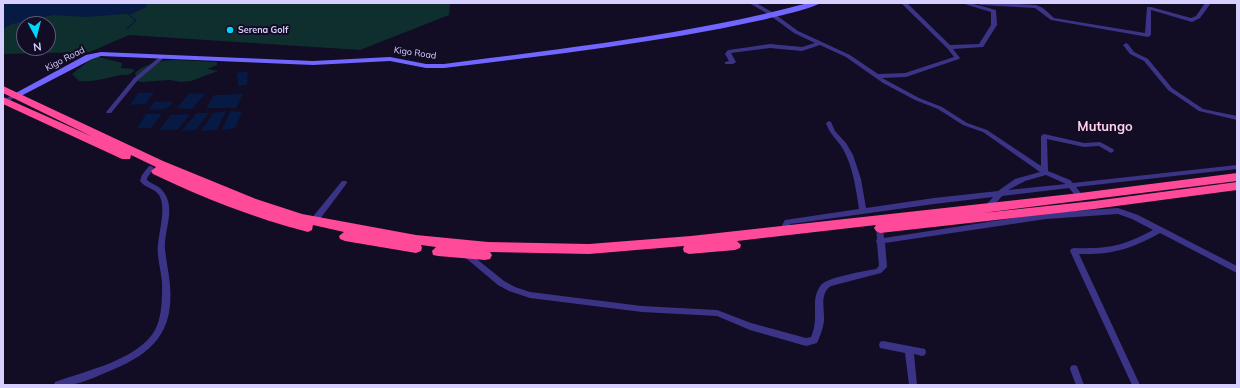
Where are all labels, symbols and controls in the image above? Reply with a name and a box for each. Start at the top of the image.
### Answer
north arrow [16,16,56,56]
marker: Serena Golf [225,25,235,35]
place label: Serena Golf [238,25,288,35]
text: N [32,39,42,54]
street label: Kigo Road [43,44,87,74]
street label: Kigo Road [393,45,437,61]
district label: Mutungo [1077,119,1133,135]

